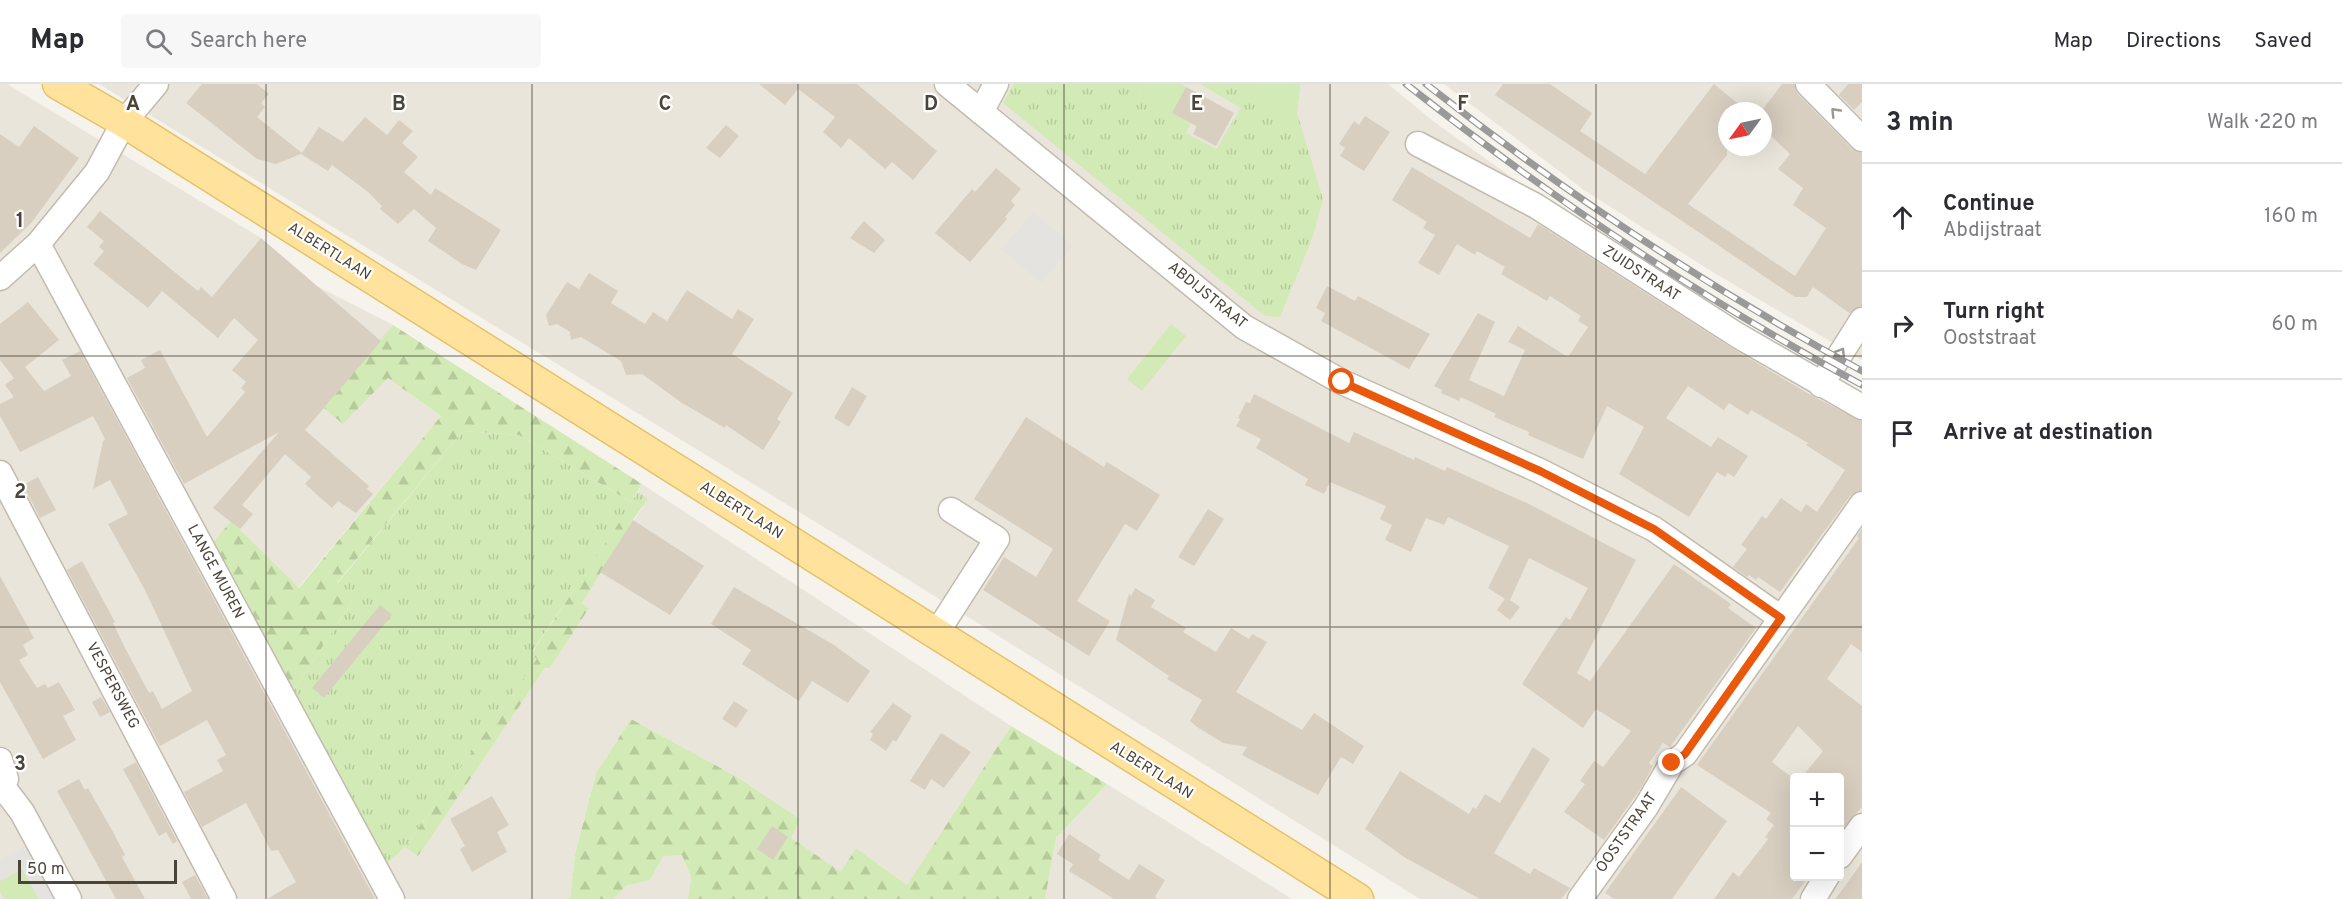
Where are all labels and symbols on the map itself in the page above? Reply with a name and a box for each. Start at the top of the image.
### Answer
text: A [126,92,140,118]
text: B [392,92,406,118]
text: C [659,92,671,118]
text: D [924,92,938,118]
text: E [1191,92,1203,118]
text: F [1457,92,1469,118]
north arrow [1718,102,1772,156]
one-way arrow [1831,108,1842,118]
text: 1 [16,209,24,235]
street label: ALBERTLAAN [284,219,374,285]
street label: ZUIDSTRAAT [1599,242,1683,306]
street label: ABDIJSTRAAT [1163,258,1251,334]
one-way arrow [1834,348,1846,358]
route start [1328,368,1354,394]
street label: ALBERTLAAN [696,478,786,544]
text: 2 [14,480,26,506]
street label: LANGE MUREN [182,522,248,622]
street label: VESPERSWEG [81,639,143,733]
street label: ALBERTLAAN [1106,738,1196,804]
route end [1658,749,1684,775]
text: 3 [14,752,26,778]
street label: OOSTSTRAAT [1592,789,1662,877]
scale bar [18,857,177,884]

